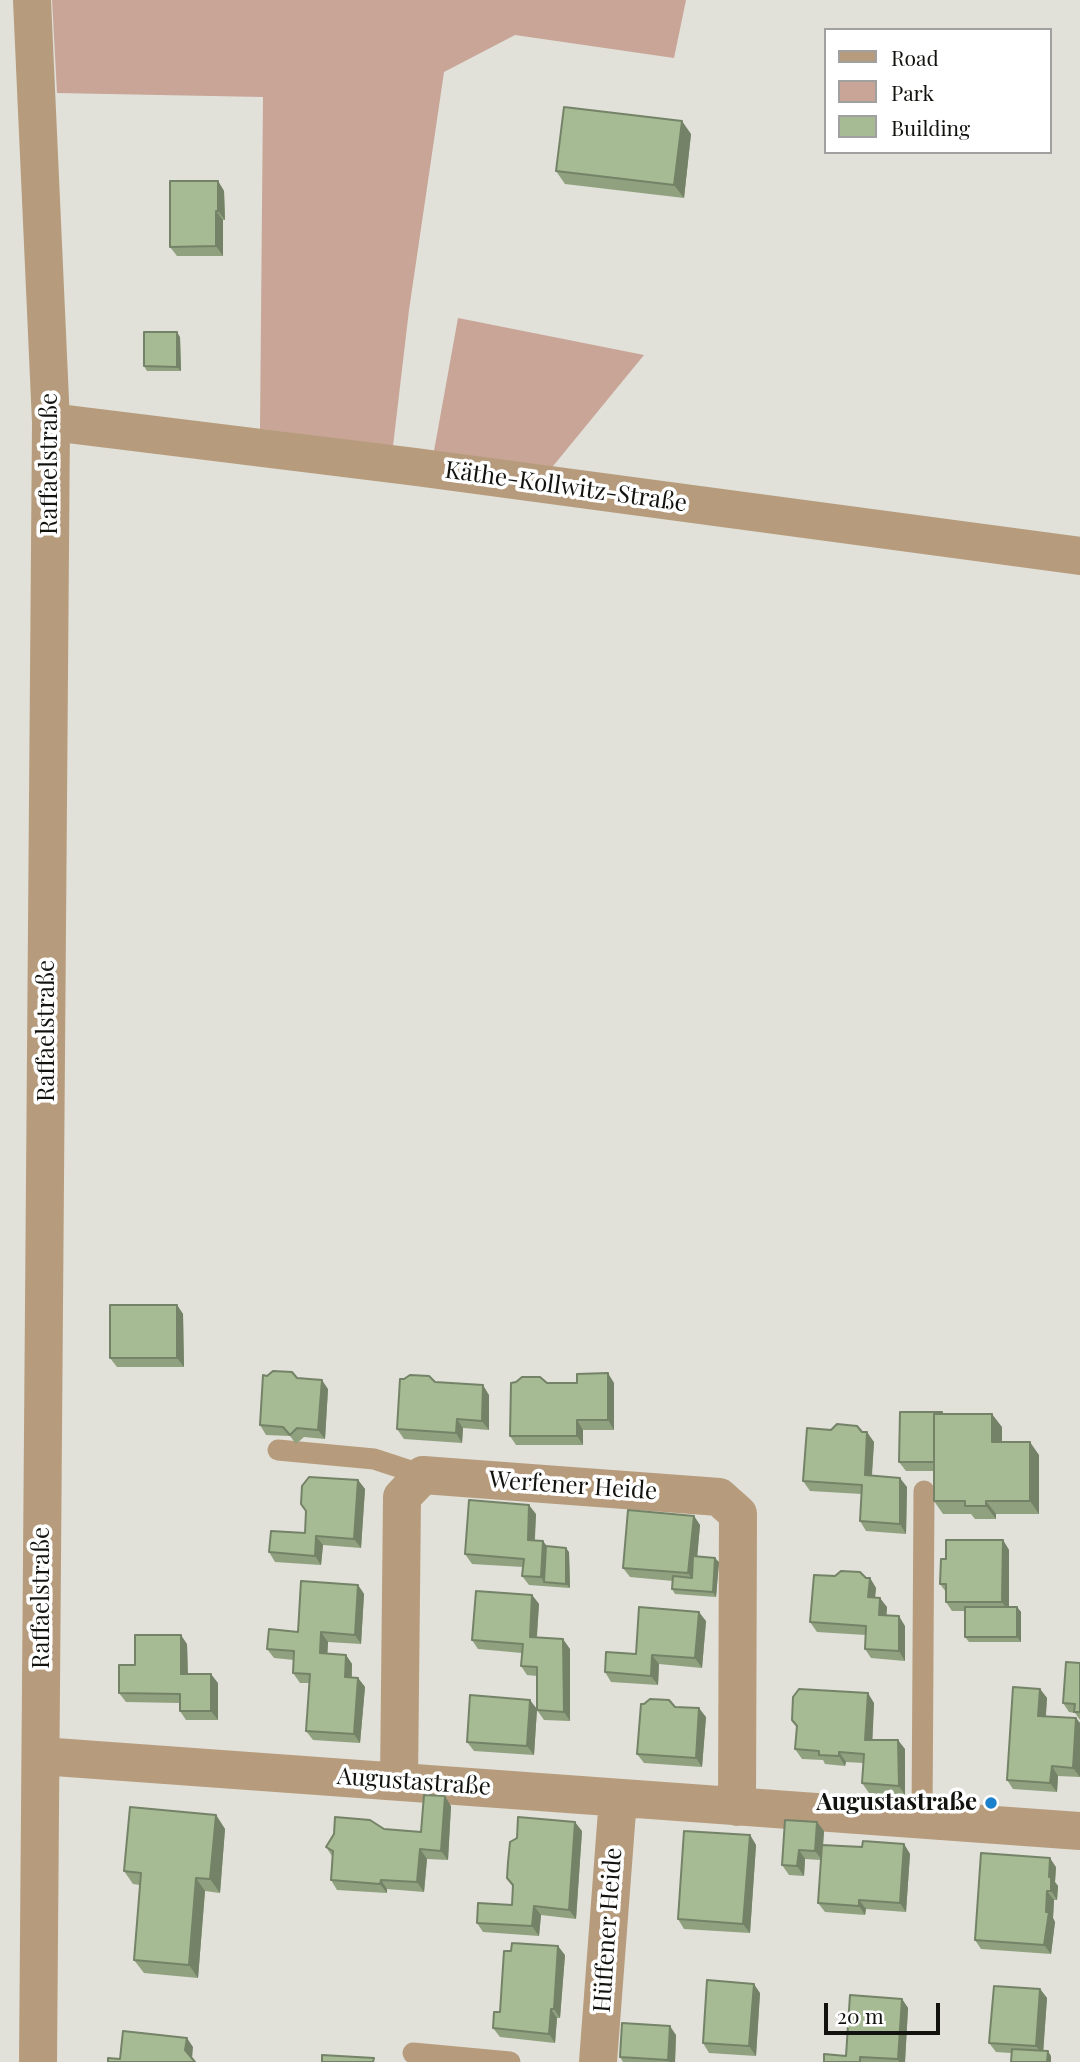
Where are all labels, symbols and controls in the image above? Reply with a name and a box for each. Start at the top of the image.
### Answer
legend [824,28,1052,154]
text: Road [891,43,939,71]
text: Park [891,78,934,106]
text: Building [891,113,970,141]
street label: Raffaelstraße [36,393,64,535]
street label: Käthe-Kollwitz-Straße [443,456,689,518]
street label: Raffaelstraße [33,960,61,1102]
street label: Werfener Heide [488,1466,658,1506]
street label: Raffaelstraße [28,1527,56,1669]
street label: Augustastraße [336,1762,492,1802]
place label: Augustastraße [816,1789,977,1817]
marker: Augustastraße [983,1795,999,1811]
street label: Hüffener Heide [588,1847,628,2013]
scale bar [828,1988,944,2032]
text: 20 m [837,2001,884,2029]

